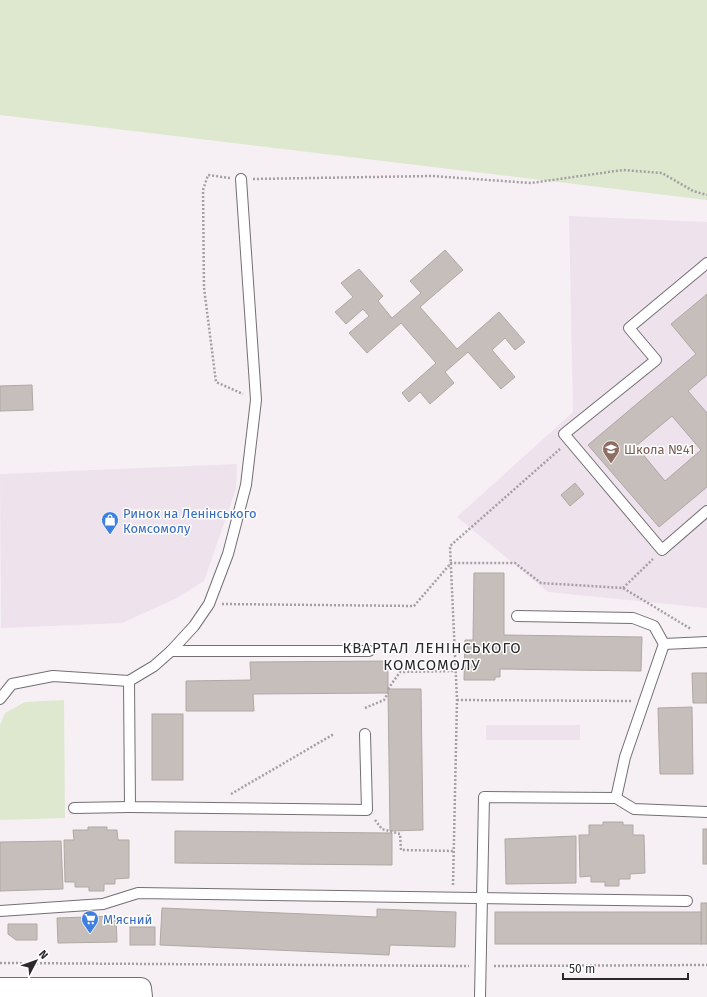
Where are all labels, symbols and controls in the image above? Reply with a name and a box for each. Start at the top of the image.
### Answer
school or university icon: Школа №41 [601,439,621,464]
place label: Школа №41 [624,442,695,457]
place label: Ринок на Ленінського Комсомолу [123,506,257,536]
shop icon: Ринок на Ленінського Комсомолу [100,510,120,535]
district label: КВАРТАЛ ЛЕНІНСЬКОГО КОМСОМОЛУ [342,639,522,674]
supermarket icon: М'ясний [80,909,100,934]
place label: М'ясний [103,912,152,927]
north arrow [16,941,56,981]
text: N [36,948,50,962]
scale bar [563,955,688,981]
text: 50 m [569,962,595,976]

